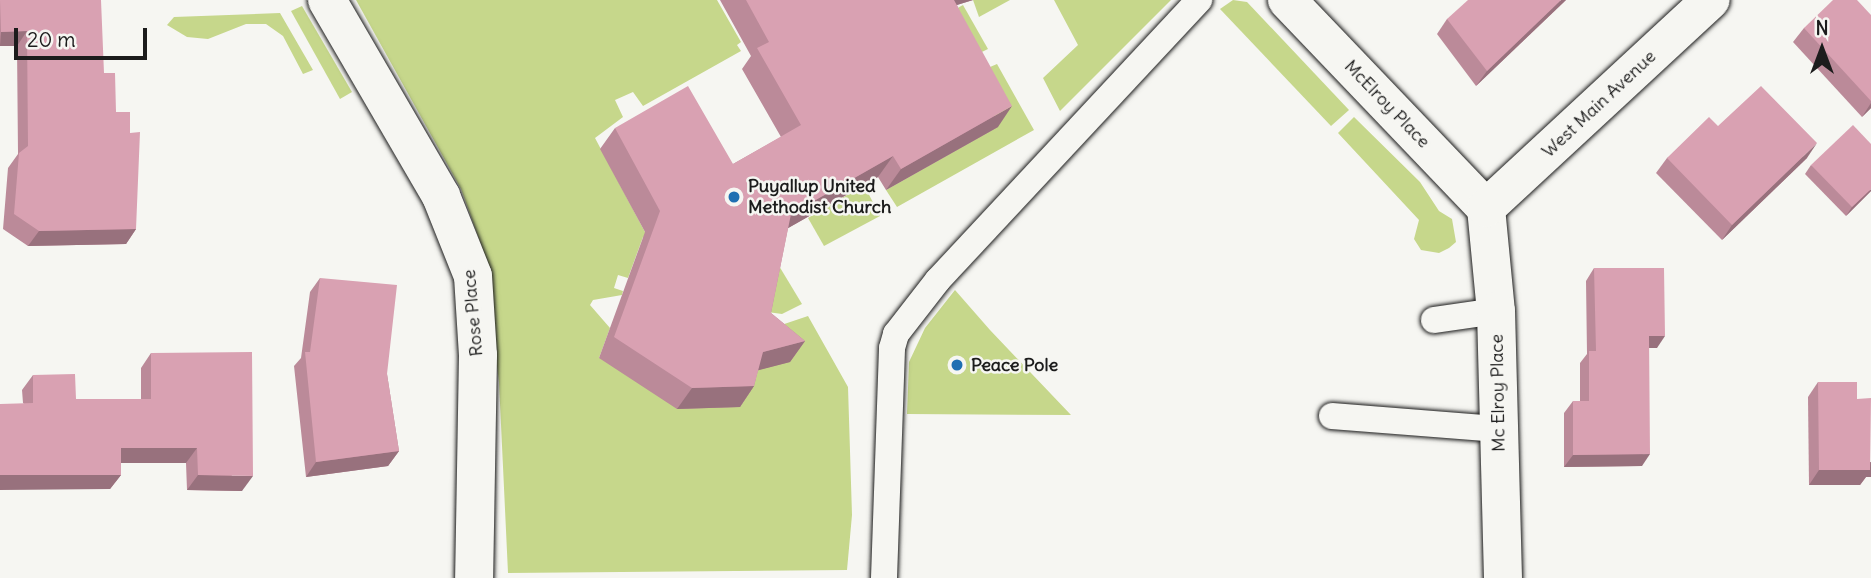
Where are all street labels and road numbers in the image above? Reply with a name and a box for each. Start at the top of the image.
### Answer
street label: West Main Avenue [1538,46,1660,162]
street label: McElroy Place [1340,56,1434,152]
street label: Rose Place [458,269,488,357]
street label: Mc Elroy Place [1486,334,1510,452]

